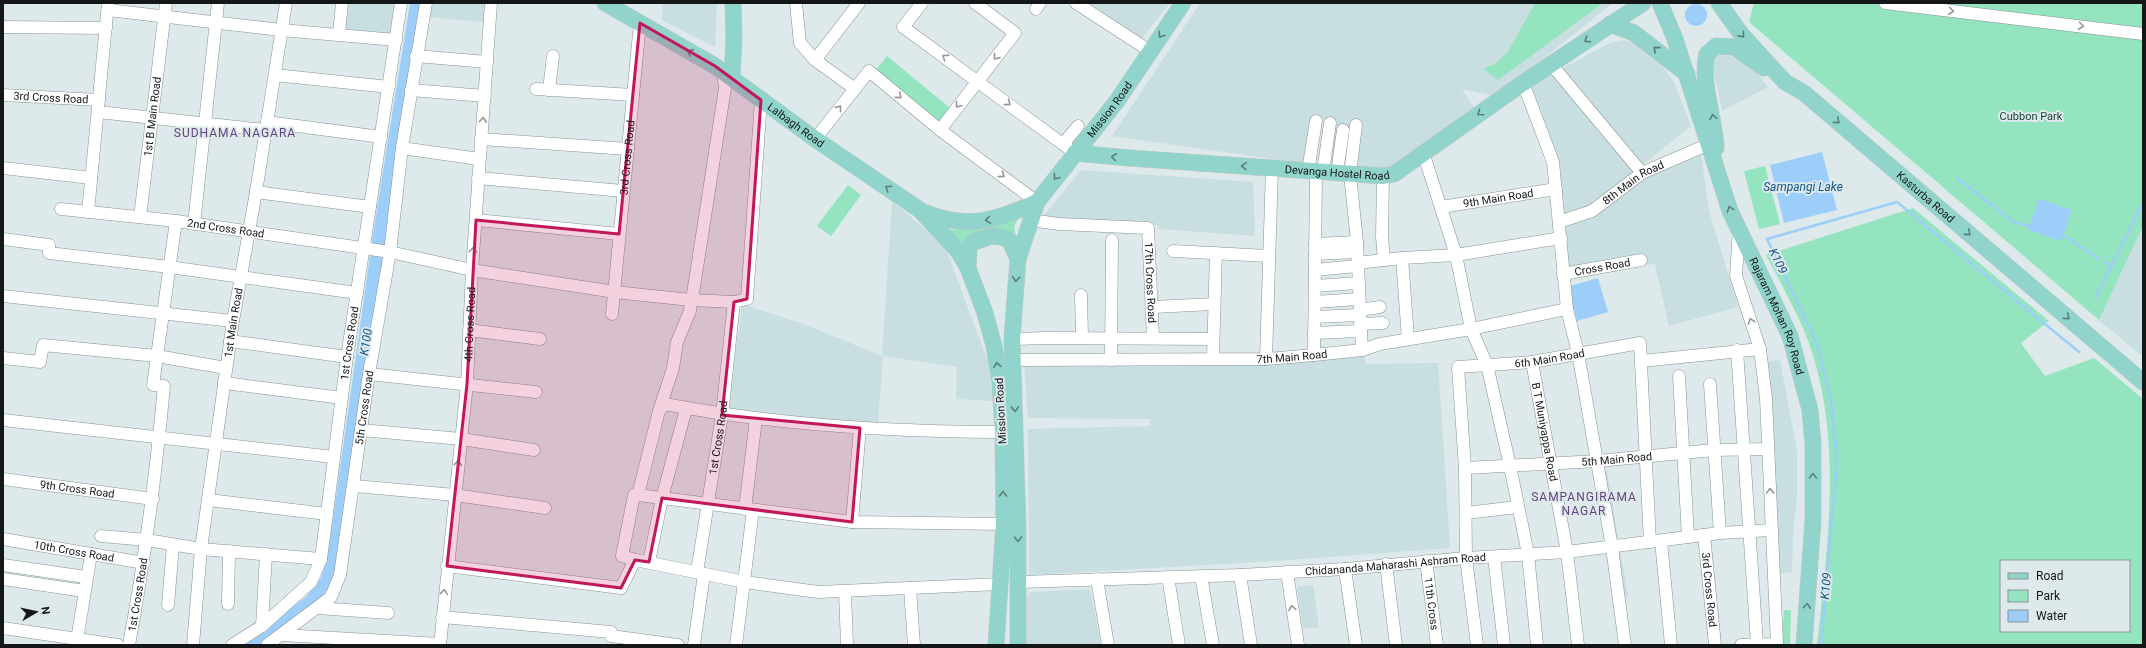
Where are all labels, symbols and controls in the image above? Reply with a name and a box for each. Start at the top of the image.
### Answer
one-way arrow [1948,6,1955,15]
one-way arrow [2078,21,2084,30]
one-way arrow [1737,30,1744,37]
one-way arrow [1158,31,1166,38]
one-way arrow [1585,35,1592,42]
one-way arrow [1654,46,1661,53]
one-way arrow [687,49,695,56]
one-way arrow [994,52,1001,59]
one-way arrow [943,55,950,62]
street label: 1st B Main Road [141,76,163,157]
street label: Mission Road [1084,79,1135,140]
street label: 3rd Cross Road [13,89,89,106]
one-way arrow [894,91,901,98]
one-way arrow [1004,98,1011,105]
street label: Lalbagh Road [765,100,827,150]
one-way arrow [956,101,963,108]
one-way arrow [835,106,842,113]
one-way arrow [1477,108,1484,116]
park label: Cubbon Park [2000,110,2063,123]
one-way arrow [1709,114,1718,120]
one-way arrow [478,117,487,123]
one-way arrow [1833,117,1840,124]
street label: 3rd Cross Road [617,120,637,196]
district label: SUDHAMA NAGARA [174,126,296,140]
one-way arrow [1111,153,1117,162]
street label: 8th Main Road [1600,158,1666,207]
one-way arrow [1241,162,1247,170]
street label: Devanga Hostel Road [1284,163,1391,183]
street label: Kasturba Road [1894,168,1957,225]
one-way arrow [997,171,1004,178]
one-way arrow [1054,173,1061,180]
water label: Sampangi Lake [1763,180,1843,194]
one-way arrow [885,185,892,193]
street label: 9th Main Road [1462,186,1534,210]
one-way arrow [1726,205,1734,212]
one-way arrow [985,215,991,224]
street label: 2nd Cross Road [186,216,265,240]
one-way arrow [1964,228,1971,235]
street label: 17th Cross Road [1142,242,1159,323]
water label: K109 [1766,246,1790,277]
one-way arrow [469,247,478,253]
street label: Rajaram Mohan Roy Road [1747,255,1807,376]
street label: Cross Road [1573,256,1631,278]
one-way arrow [1011,276,1020,282]
street label: 1st Main Road [221,287,245,358]
street label: 4th Cross Road [461,287,478,362]
street label: 1st Cross Road [338,305,361,381]
one-way arrow [2063,312,2070,319]
one-way arrow [1747,318,1756,325]
water label: K100 [357,327,375,356]
street label: 6th Main Road [1514,346,1586,370]
street label: 7th Main Road [1256,347,1328,366]
one-way arrow [993,362,1002,368]
street label: 5th Cross Road [352,369,376,446]
street label: Mission Road [993,377,1009,445]
street label: B T Muniyappa Road [1529,381,1560,482]
street label: 1st Cross Road [706,400,730,476]
one-way arrow [1011,406,1019,412]
street label: 5th Main Road [1581,449,1653,468]
one-way arrow [454,460,463,466]
one-way arrow [1809,473,1817,479]
street label: 9th Cross Road [39,478,115,500]
one-way arrow [1765,488,1774,494]
district label: SAMPANGIRAMA NAGAR [1531,490,1637,518]
one-way arrow [999,491,1007,497]
one-way arrow [1014,536,1022,542]
street label: 10th Cross Road [33,538,115,564]
street label: Chidananda Maharashi Ashram Road [1305,550,1486,578]
street label: 3rd Cross Road [1699,552,1720,628]
street label: 1st Cross Road [125,557,150,633]
legend [2000,560,2130,632]
text: Road [2036,569,2064,583]
water label: K109 [1818,572,1834,600]
street label: 11th Cross [1422,576,1442,631]
one-way arrow [440,589,449,595]
text: Park [2036,589,2061,603]
north arrow [16,592,56,632]
one-way arrow [1802,603,1811,609]
one-way arrow [1288,605,1297,611]
text: N [38,606,52,616]
text: Water [2036,609,2067,623]

